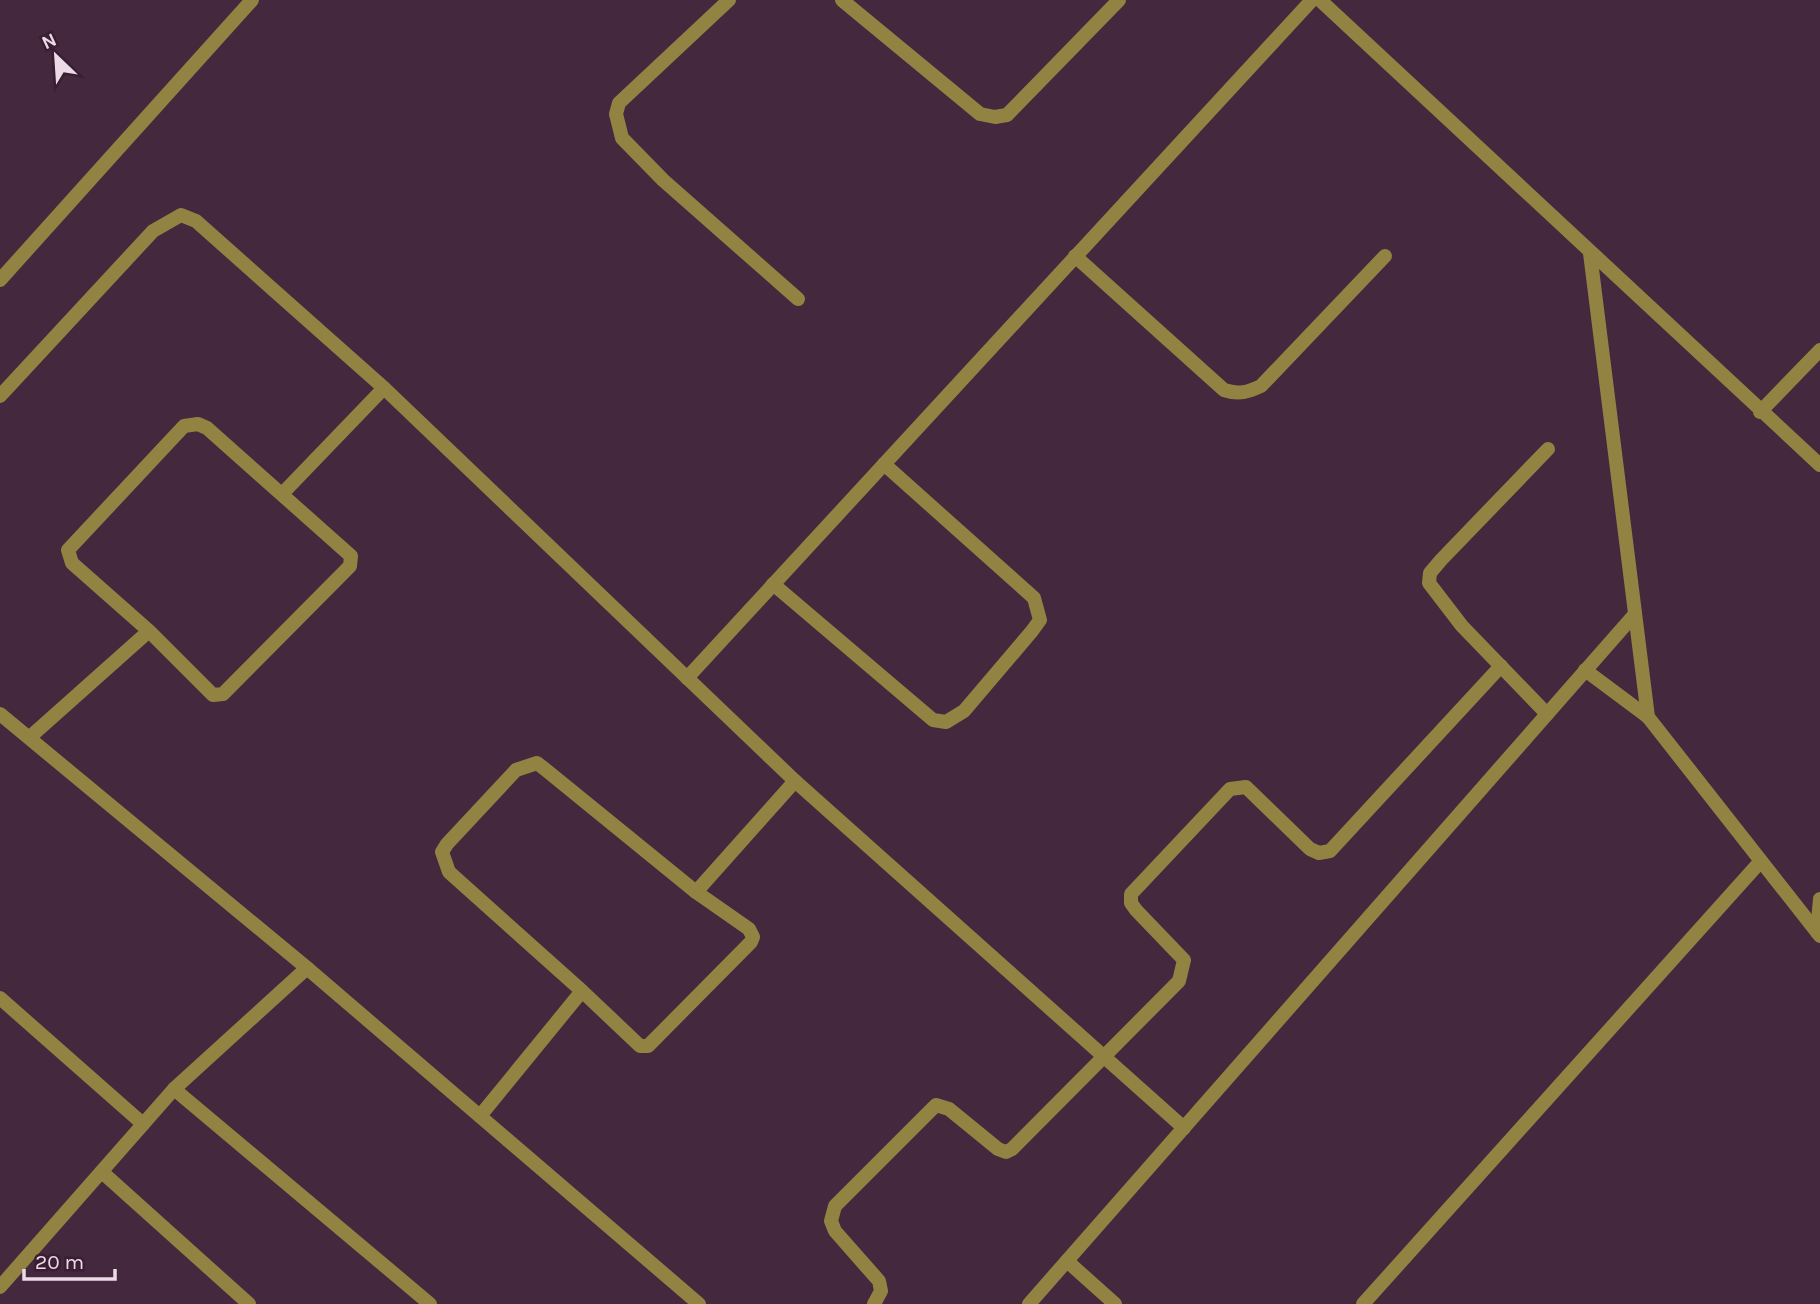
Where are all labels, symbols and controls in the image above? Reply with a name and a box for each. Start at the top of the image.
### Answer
north arrow [21,21,91,91]
text: N [38,29,60,54]
scale bar [24,1238,116,1282]
text: 20 m [35,1250,84,1274]

